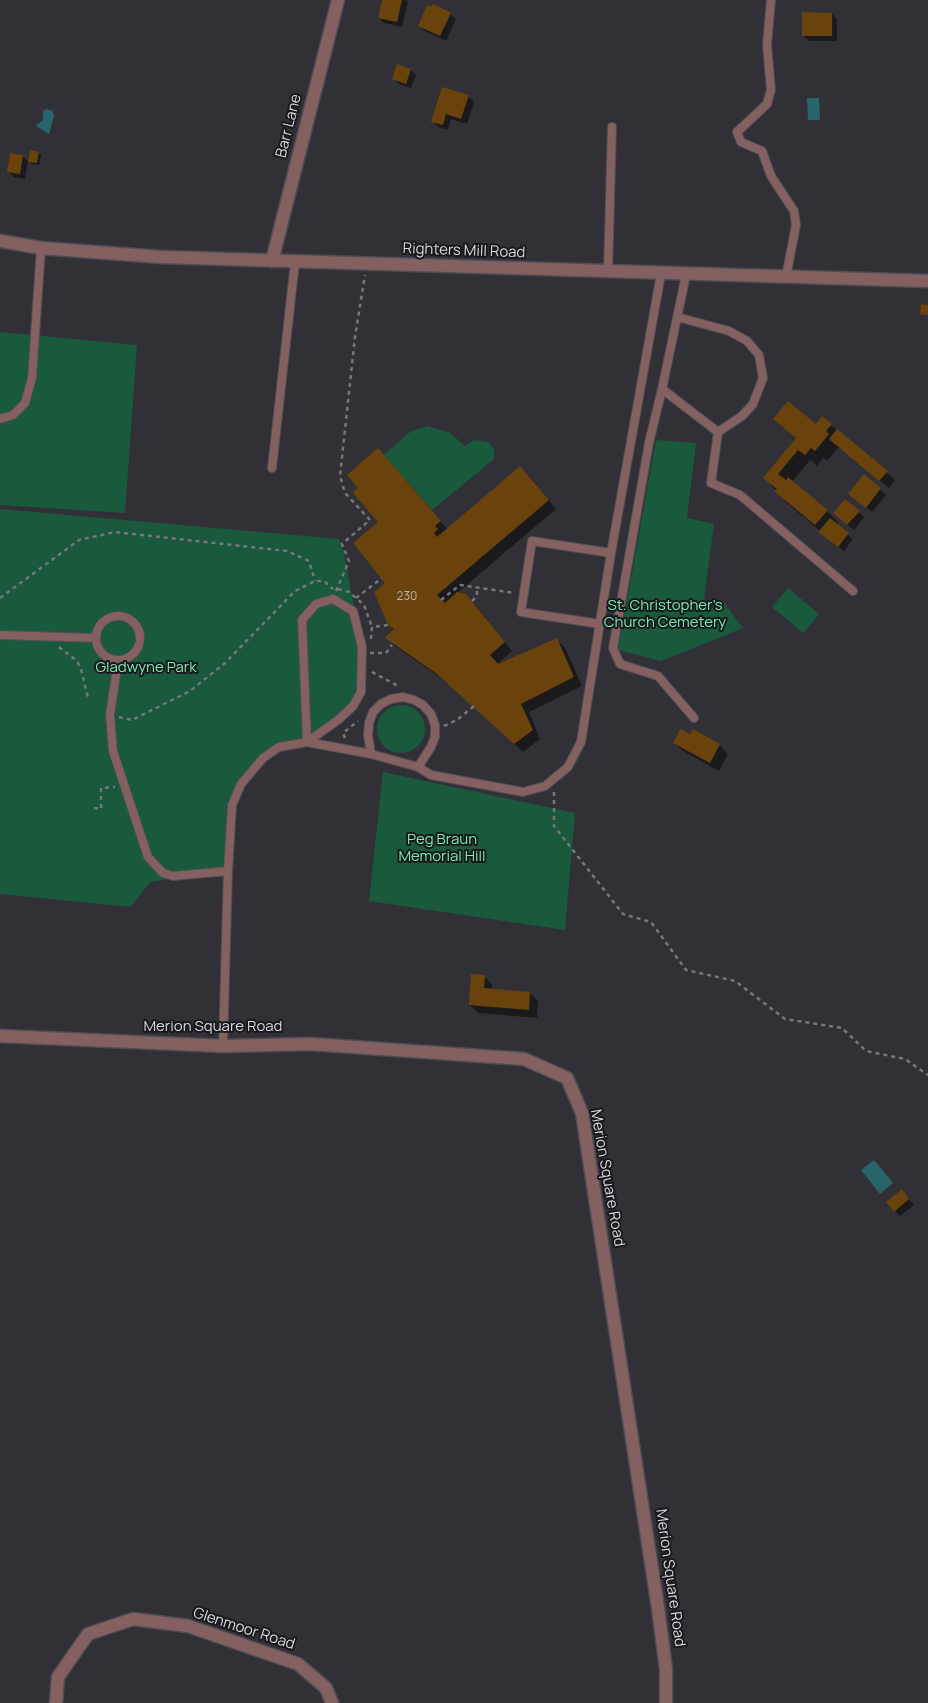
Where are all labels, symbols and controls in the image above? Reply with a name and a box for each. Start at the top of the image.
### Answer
street label: Barr Lane [272,92,306,160]
street label: Righters Mill Road [402,240,526,262]
house number: 230 [397,590,417,604]
park label: St. Christopher’s Church Cemetery [604,597,726,632]
park label: Gladwyne Park [95,659,197,677]
park label: Peg Braun Memorial Hill [398,831,486,866]
street label: Merion Square Road [143,1018,283,1036]
street label: Merion Square Road [586,1108,628,1248]
street label: Merion Square Road [651,1508,689,1648]
street label: Glenmoor Road [191,1604,297,1654]

